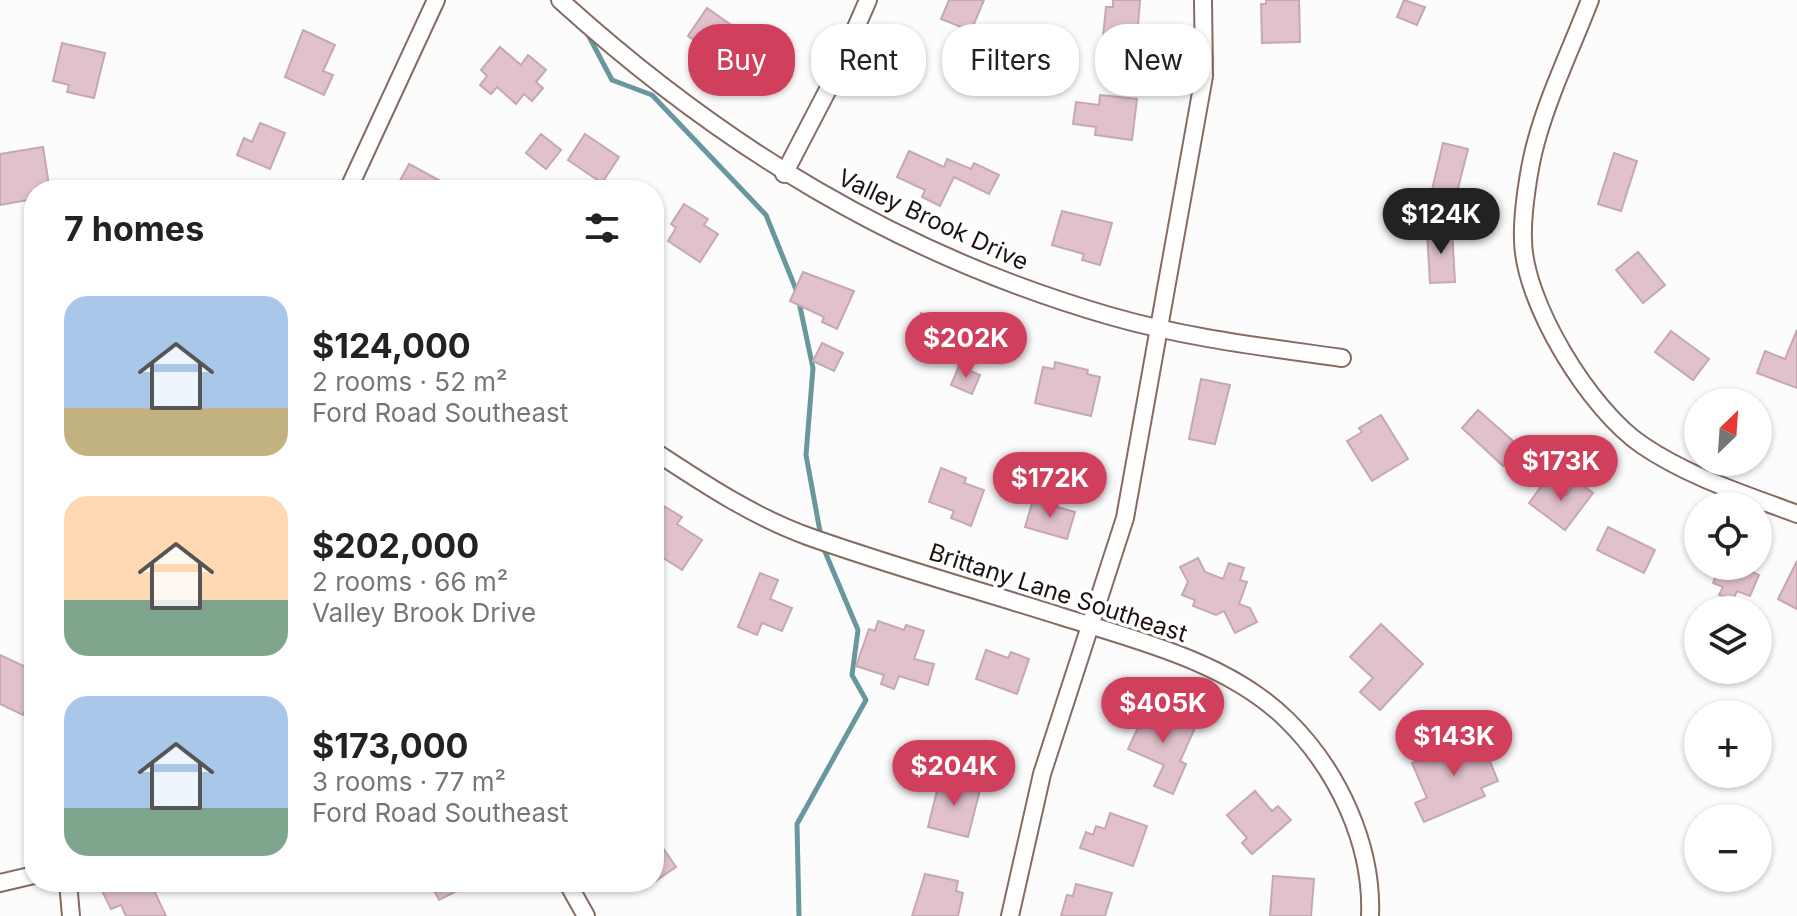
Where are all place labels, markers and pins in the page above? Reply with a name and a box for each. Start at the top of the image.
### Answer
pin: $124K [1385,188,1497,256]
pin: $202K [910,312,1022,380]
pin: $173K [1505,435,1617,503]
pin: $172K [994,452,1106,520]
pin: $405K [1107,677,1219,745]
pin: $143K [1398,710,1510,778]
pin: $204K [898,740,1010,808]

